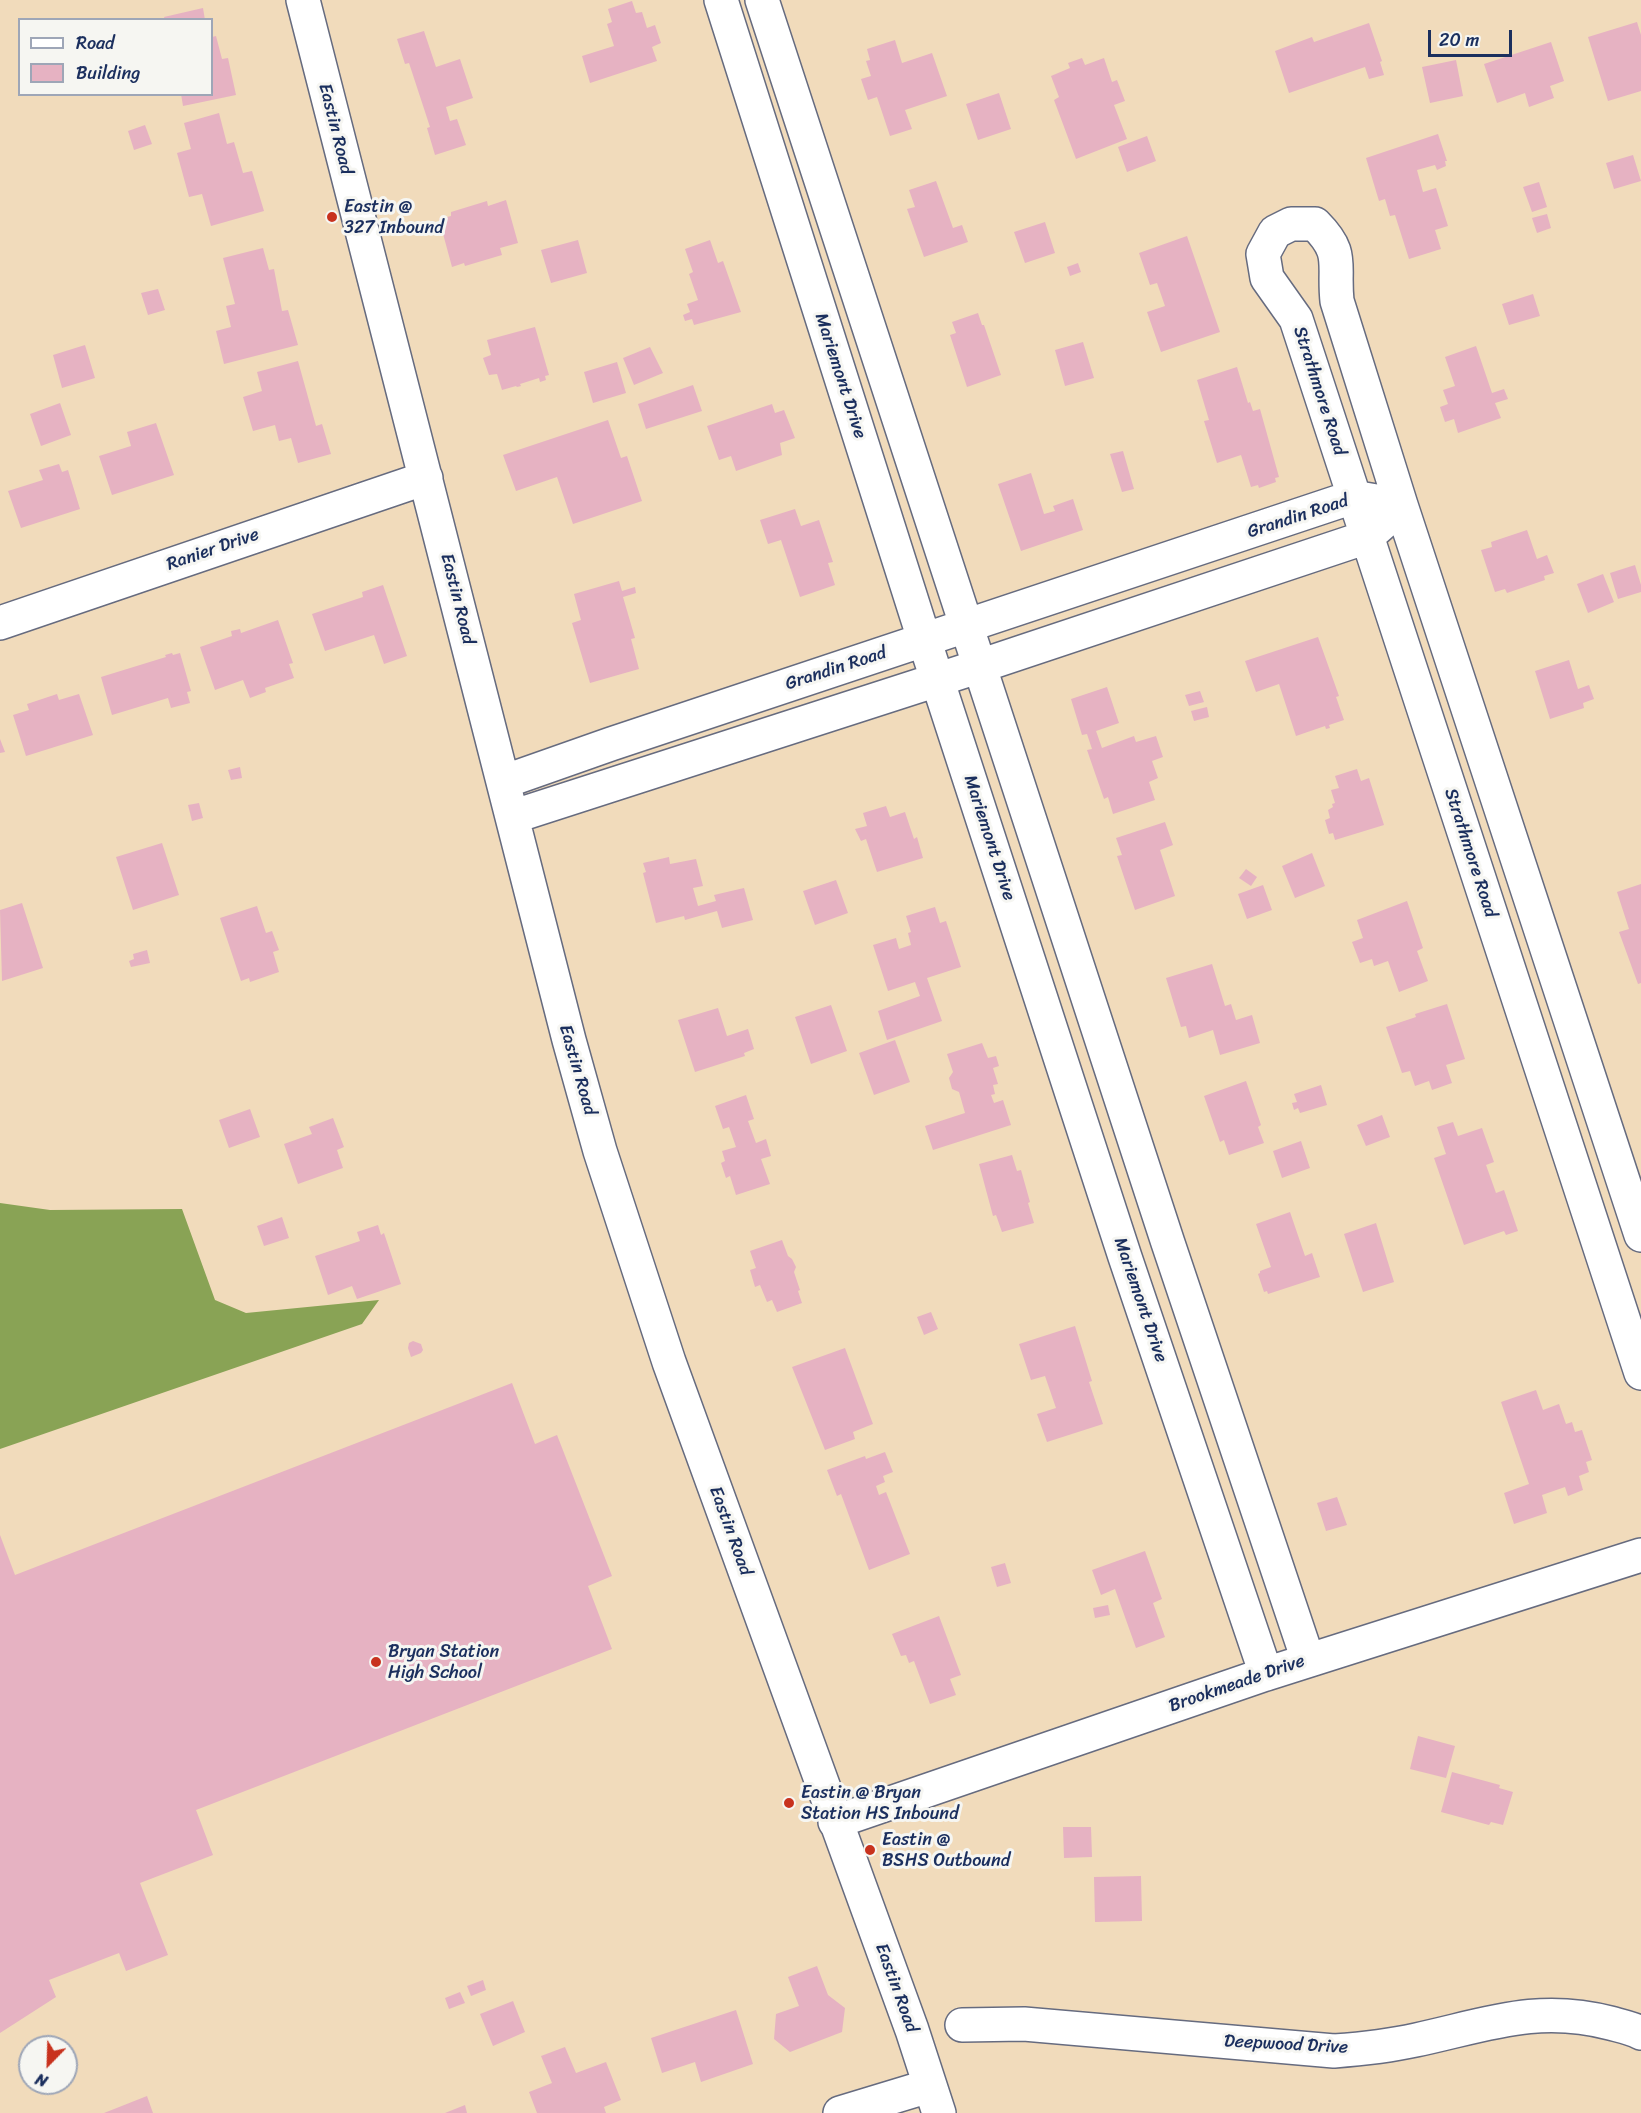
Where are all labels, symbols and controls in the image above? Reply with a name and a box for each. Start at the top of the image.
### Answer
legend [18,18,213,96]
scale bar [1431,18,1515,56]
text: 20 m [1439,24,1479,56]
text: Road [76,27,115,59]
text: Building [76,57,140,89]
street label: Eastin Road [313,81,357,177]
place label: Eastin @ 327 Inbound [344,196,444,238]
marker: Eastin @ 327 Inbound [325,210,339,224]
street label: Mariemont Drive [810,310,870,442]
street label: Strathmore Road [1288,324,1350,458]
street label: Grandin Road [1245,491,1351,543]
street label: Ranier Drive [164,524,262,576]
street label: Eastin Road [435,551,479,647]
street label: Grandin Road [783,643,889,695]
street label: Mariemont Drive [959,772,1019,904]
street label: Strathmore Road [1439,786,1501,920]
street label: Eastin Road [554,1022,600,1118]
street label: Mariemont Drive [1109,1235,1171,1365]
street label: Eastin Road [704,1484,756,1578]
place label: Bryan Station High School [388,1641,499,1684]
street label: Brookmeade Drive [1166,1651,1308,1717]
marker: Bryan Station High School [369,1655,383,1669]
place label: Eastin @ Bryan Station HS Inbound [801,1782,959,1824]
marker: Eastin @ Bryan Station HS Inbound [782,1796,796,1810]
place label: Eastin @ BSHS Outbound [882,1829,1010,1872]
marker: Eastin @ BSHS Outbound [863,1843,877,1857]
street label: Eastin Road [870,1941,922,2035]
street label: Deepwood Drive [1223,2031,1349,2059]
north arrow [18,2035,78,2095]
text: N [31,2065,52,2096]

